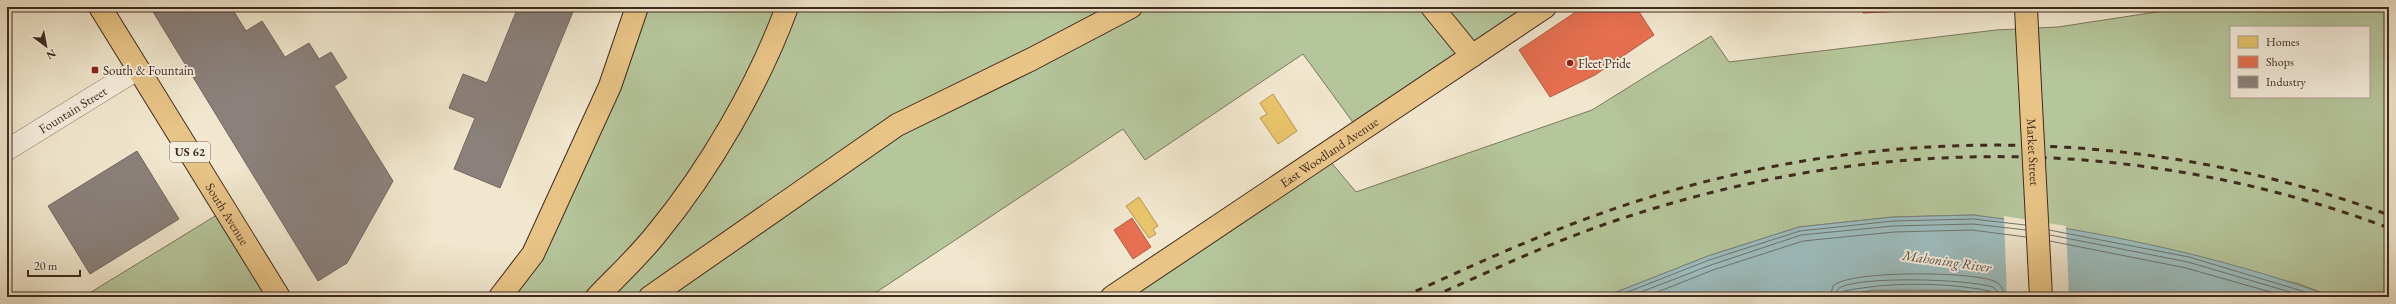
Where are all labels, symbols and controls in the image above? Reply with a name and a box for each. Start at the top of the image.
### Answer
north arrow [26,26,66,66]
legend [2230,26,2370,98]
text: Homes [2266,34,2300,50]
text: N [44,46,59,63]
text: Shops [2266,54,2294,70]
place label: Fleet Pride [1578,55,1631,72]
marker: Fleet Pride [1565,58,1575,68]
place label: South & Fountain [103,62,194,79]
marker: South & Fountain [90,65,100,75]
text: Industry [2266,74,2306,90]
street label: Fountain Street [35,82,110,137]
street label: East Woodland Avenue [1276,113,1381,191]
street label: Market Street [2023,118,2044,186]
road number: US 62 [170,142,210,162]
street label: South Avenue [202,179,253,248]
water label: Mahoning River [1900,246,1993,276]
scale bar [28,252,80,278]
text: 20 m [34,258,58,274]

